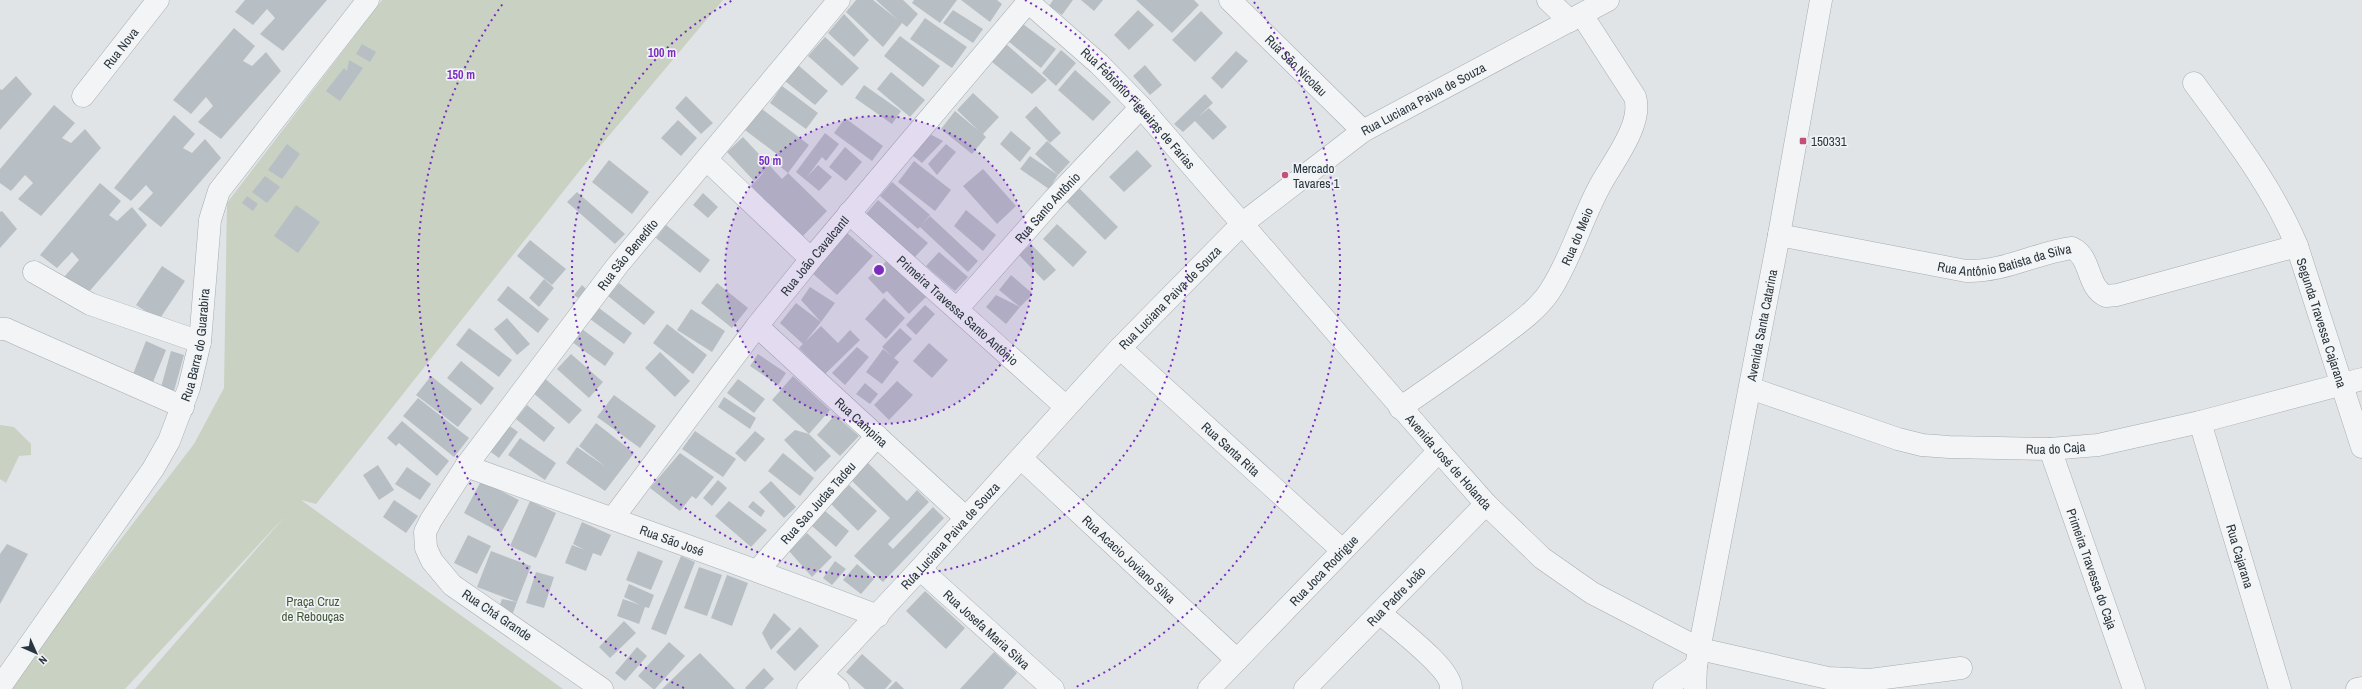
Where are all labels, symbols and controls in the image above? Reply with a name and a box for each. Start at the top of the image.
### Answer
street label: Rua Nova [99,24,142,72]
street label: Rua São Nicolau [1262,31,1331,100]
street label: Rua Febronio Figueiras de Farias [1077,44,1199,172]
text: 100 m [648,45,676,61]
street label: Rua Luciana Paiva de Souza [1358,59,1488,139]
text: 150 m [447,67,475,83]
place label: 150331 [1811,133,1847,150]
marker: 150331 [1798,136,1808,146]
text: 50 m [759,153,781,169]
place label: Mercado Tavares 1 [1293,160,1339,192]
street label: Rua Santo Antônio [1011,168,1084,246]
marker: Mercado Tavares 1 [1280,170,1290,180]
street label: Rua do Meio [1557,205,1597,268]
street label: Rua João CavalcantI [776,212,853,299]
street label: Rua São Benedito [593,215,661,294]
street label: Rua Antônio Batista da Silva [1936,240,2072,280]
street label: Rua Luciana Paiva de Souza [1115,242,1224,353]
street label: Primeira Travessa Santo Antônio [894,252,1022,369]
street label: Segunda Travessa Cajarana [2293,256,2351,390]
centre of rings [872,263,886,277]
street label: Avenida Santa Catarina [1742,268,1781,384]
street label: Rua Barra do Guarabira [176,288,213,404]
street label: Rua Campina [832,394,892,451]
street label: Avenida José de Holanda [1402,410,1495,514]
street label: Rua Santa Rita [1198,418,1264,480]
street label: Rua do Caja [2026,438,2086,458]
street label: Rua Sao Judas Tadeu [777,458,859,548]
street label: Rua Luciana Paiva de Souza [897,478,1003,593]
street label: Primeira Travessa do Caja [2063,506,2121,632]
street label: Rua Acacio Joviano Silva [1079,511,1179,607]
street label: Rua São José [638,521,707,560]
street label: Rua Cajarana [2223,522,2258,590]
street label: Rua Joca Rodrigue [1286,531,1362,609]
street label: Rua Padre João [1363,563,1429,630]
street label: Rua Chá Grande [459,585,535,645]
street label: Rua Josefa Maria Silva [940,586,1034,673]
park label: Praça Cruz de Rebouças [282,593,344,625]
north arrow [16,633,56,673]
text: N [36,653,50,667]

